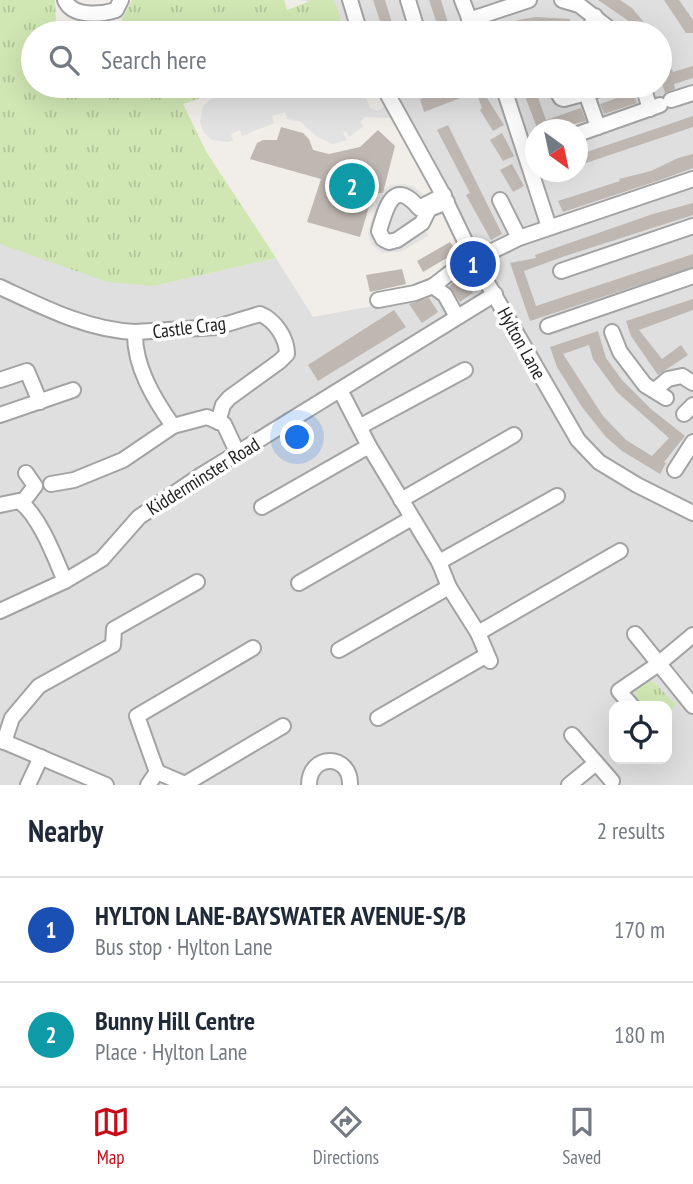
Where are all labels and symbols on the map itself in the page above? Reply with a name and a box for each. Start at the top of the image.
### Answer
north arrow [525,119,588,182]
pin: 2 [329,160,375,212]
pin: 1 [450,238,496,290]
street label: Hylton Lane [492,303,552,383]
street label: Castle Crag [151,311,227,343]
your location [280,420,314,454]
street label: Kidderminster Road [142,432,264,520]

